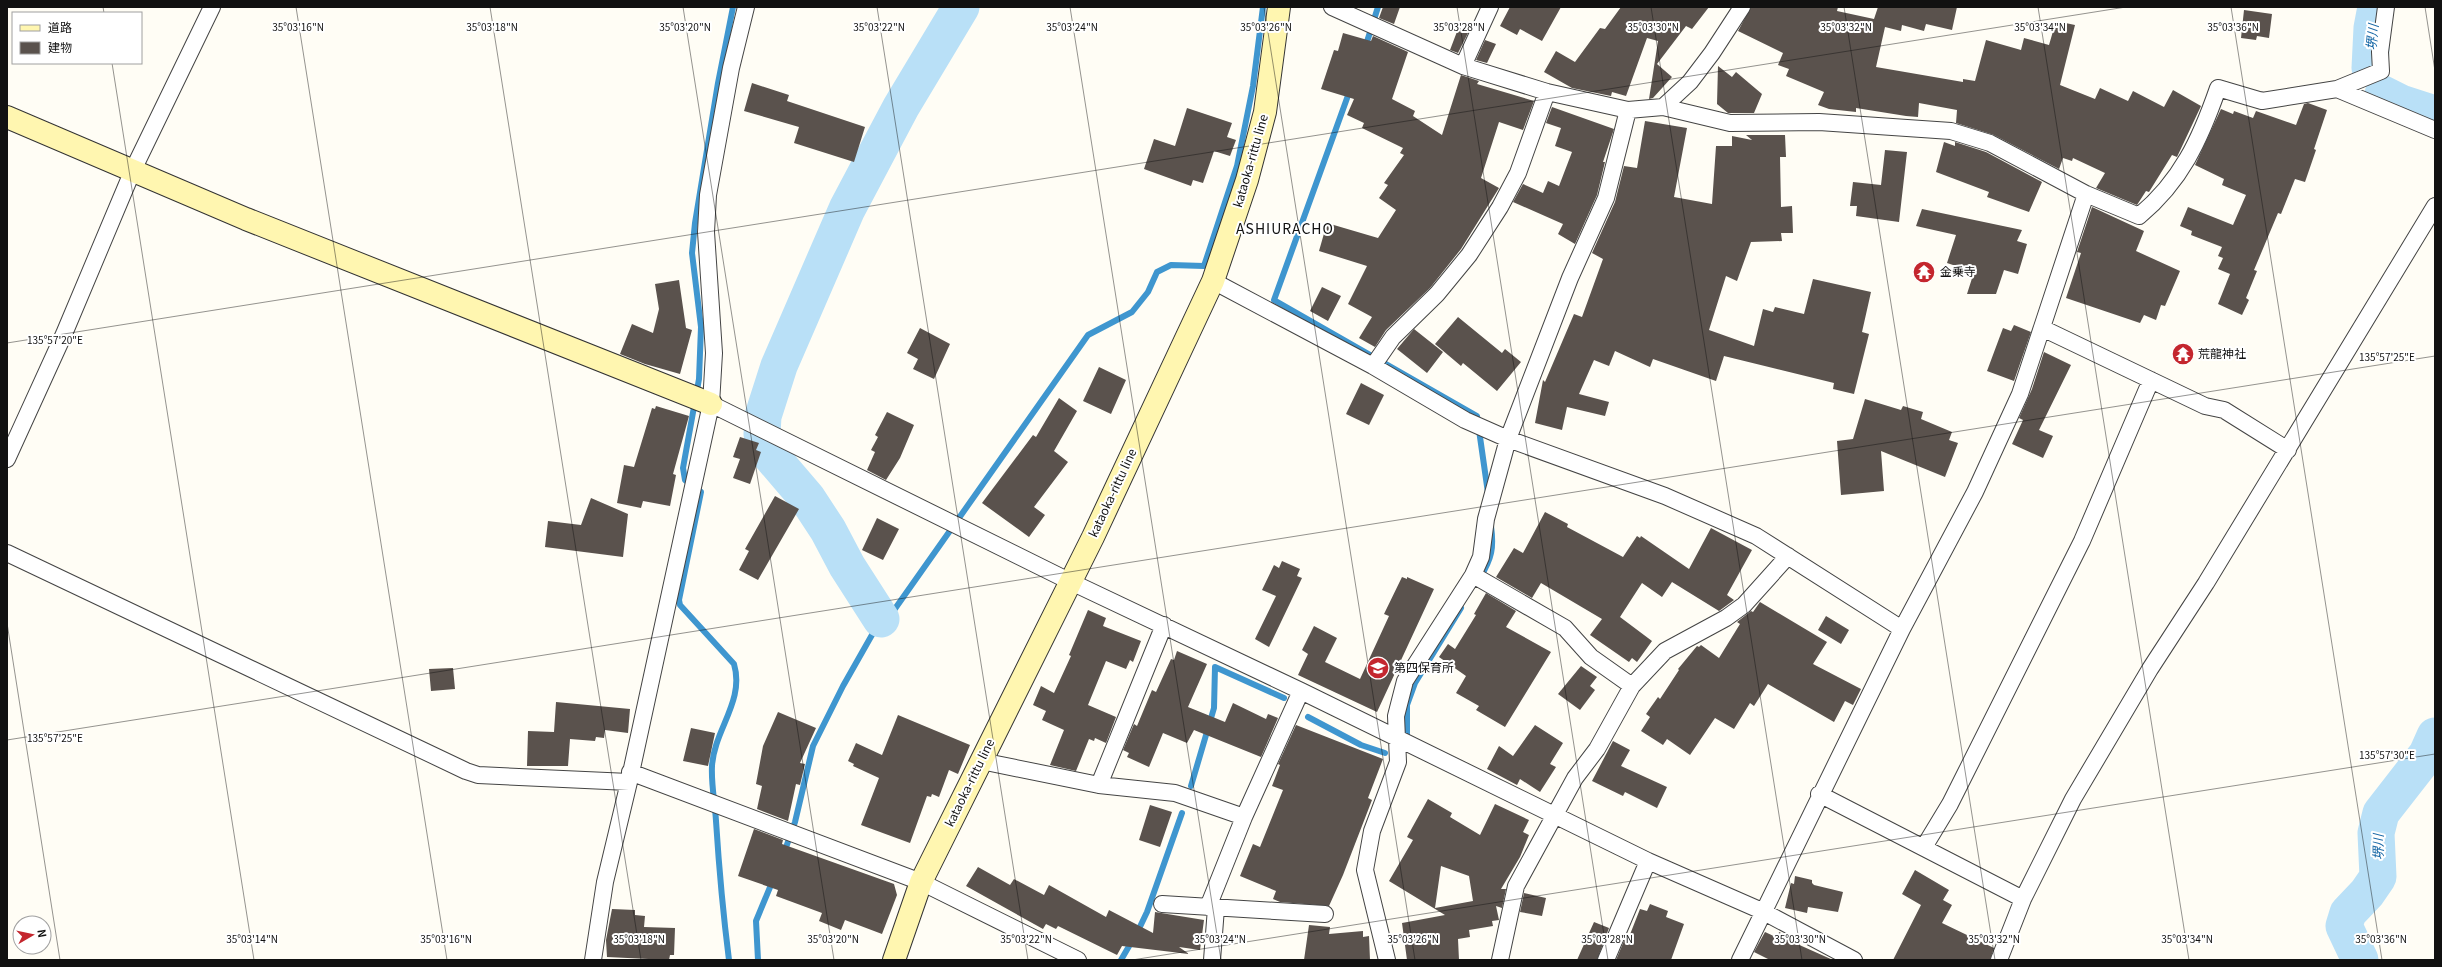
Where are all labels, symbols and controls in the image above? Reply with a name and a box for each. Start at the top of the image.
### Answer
legend [12,12,142,64]
text: 道路 [48,18,72,35]
text: 35°03'16"N [272,19,324,34]
text: 35°03'18"N [466,19,518,34]
text: 35°03'20"N [659,19,711,34]
text: 35°03'22"N [853,19,905,34]
text: 35°03'24"N [1046,19,1098,34]
text: 35°03'26"N [1240,19,1292,34]
text: 35°03'28"N [1433,19,1485,34]
text: 35°03'30"N [1627,19,1679,34]
text: 35°03'32"N [1820,19,1872,34]
text: 35°03'34"N [2014,19,2066,34]
text: 35°03'36"N [2207,19,2259,34]
water label: 堺川 [2361,21,2382,51]
text: 建物 [48,38,72,55]
street label: kataoka-rittu line [1228,112,1271,209]
district label: ASHIURACHO [1236,218,1334,238]
temple icon: 金乗寺 [1911,259,1937,285]
place label: 金乗寺 [1940,262,1976,279]
text: 135°57'20"E [27,332,83,347]
temple icon: 荒龍神社 [2170,341,2196,367]
place label: 荒龍神社 [2198,344,2246,361]
text: 135°57'25"E [2359,349,2415,364]
street label: kataoka-rittu line [1084,445,1140,539]
school or university icon: 第四保育所 [1365,655,1391,681]
place label: 第四保育所 [1394,658,1454,675]
text: 135°57'25"E [27,730,83,745]
street label: kataoka-rittu line [940,735,997,829]
text: 135°57'30"E [2359,747,2415,762]
water label: 堺川 [2368,832,2387,860]
north arrow [12,915,52,955]
text: N [34,928,51,939]
text: 35°03'14"N [226,931,278,946]
text: 35°03'16"N [420,931,472,946]
text: 35°03'18"N [613,931,665,946]
text: 35°03'20"N [807,931,859,946]
text: 35°03'22"N [1000,931,1052,946]
text: 35°03'24"N [1194,931,1246,946]
text: 35°03'26"N [1387,931,1439,946]
text: 35°03'28"N [1581,931,1633,946]
text: 35°03'30"N [1774,931,1826,946]
text: 35°03'32"N [1968,931,2020,946]
text: 35°03'34"N [2161,931,2213,946]
text: 35°03'36"N [2355,931,2407,946]

